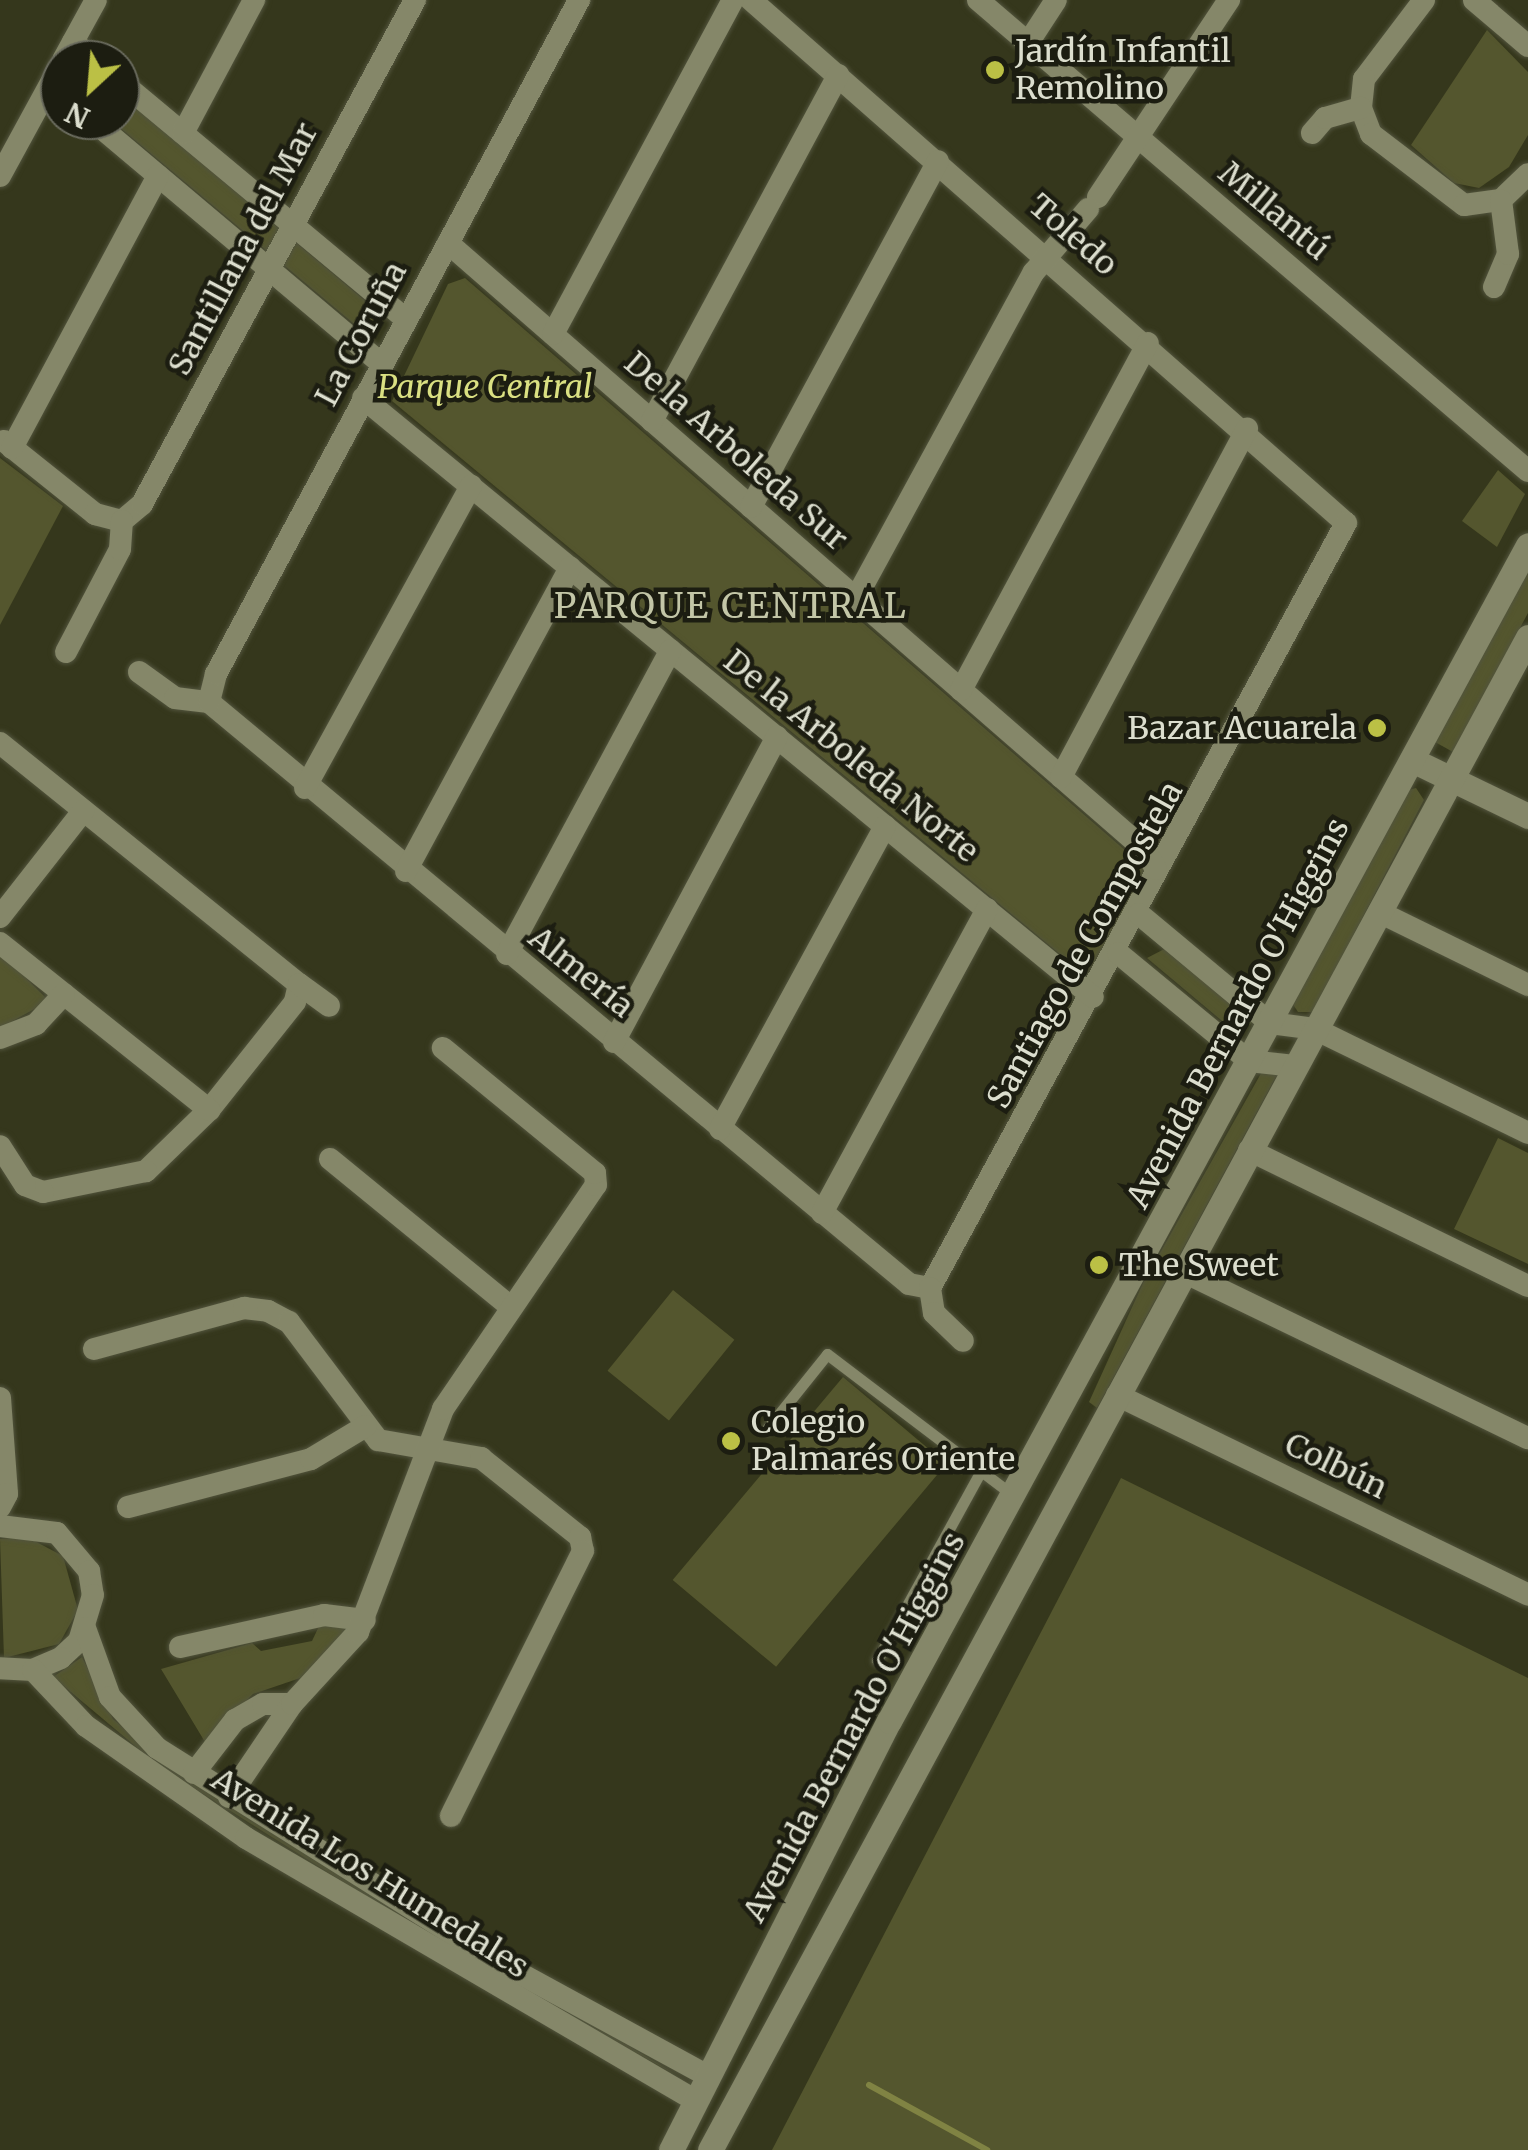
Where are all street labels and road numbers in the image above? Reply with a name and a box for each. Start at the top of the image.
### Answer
street label: Santillana del Mar [160,116,326,382]
street label: Millantú [1211,154,1337,268]
street label: Toledo [1021,186,1125,284]
street label: La Coruña [307,256,415,412]
street label: De la Arboleda Sur [617,344,855,558]
street label: De la Arboleda Norte [716,642,986,870]
street label: Santiago de Compostela [979,775,1191,1115]
street label: Avenida Bernardo O'Higgins [1119,812,1357,1214]
street label: Almería [521,918,641,1026]
street label: Colbún [1279,1425,1393,1507]
street label: Avenida Bernardo O'Higgins [735,1526,973,1928]
street label: Avenida Los Humedales [205,1760,535,1986]

